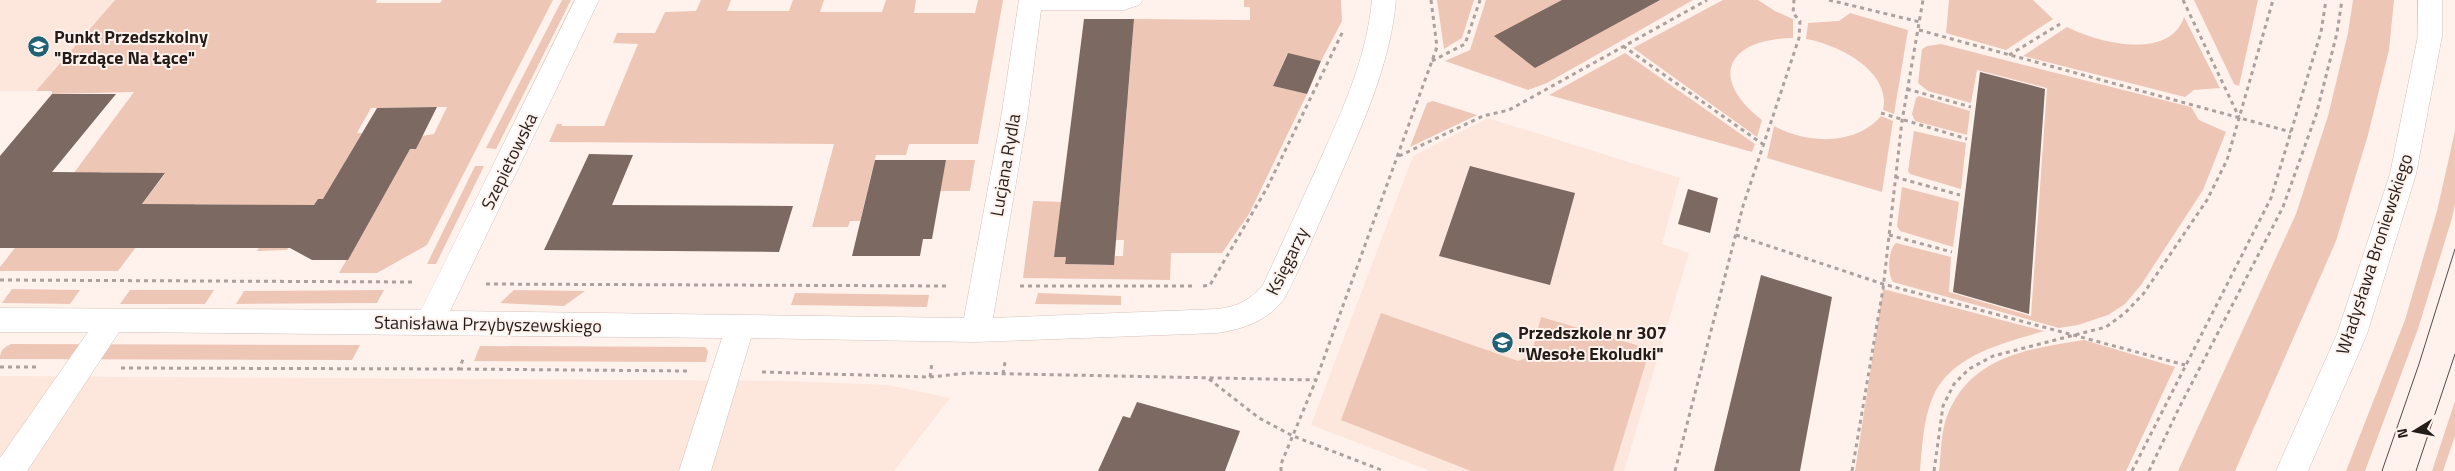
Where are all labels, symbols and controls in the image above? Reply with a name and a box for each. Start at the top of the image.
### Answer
place label: Punkt Przedszkolny "Brzdące Na Łące" [54,23,208,71]
school or university icon: Punkt Przedszkolny "Brzdące Na Łące" [26,34,50,58]
street label: Szepietowska [474,108,544,214]
street label: Lucjana Rydla [983,112,1027,218]
street label: Władysława Broniewskiego [2329,150,2419,358]
street label: Księgarzy [1259,222,1315,300]
street label: Stanisława Przybyszewskiego [374,309,602,339]
place label: Przedszkole nr 307 "Wesołe Ekoludki" [1518,319,1667,367]
school or university icon: Przedszkole nr 307 "Wesołe Ekoludki" [1490,330,1514,354]
north arrow [2390,406,2440,456]
text: N [2391,427,2413,440]

